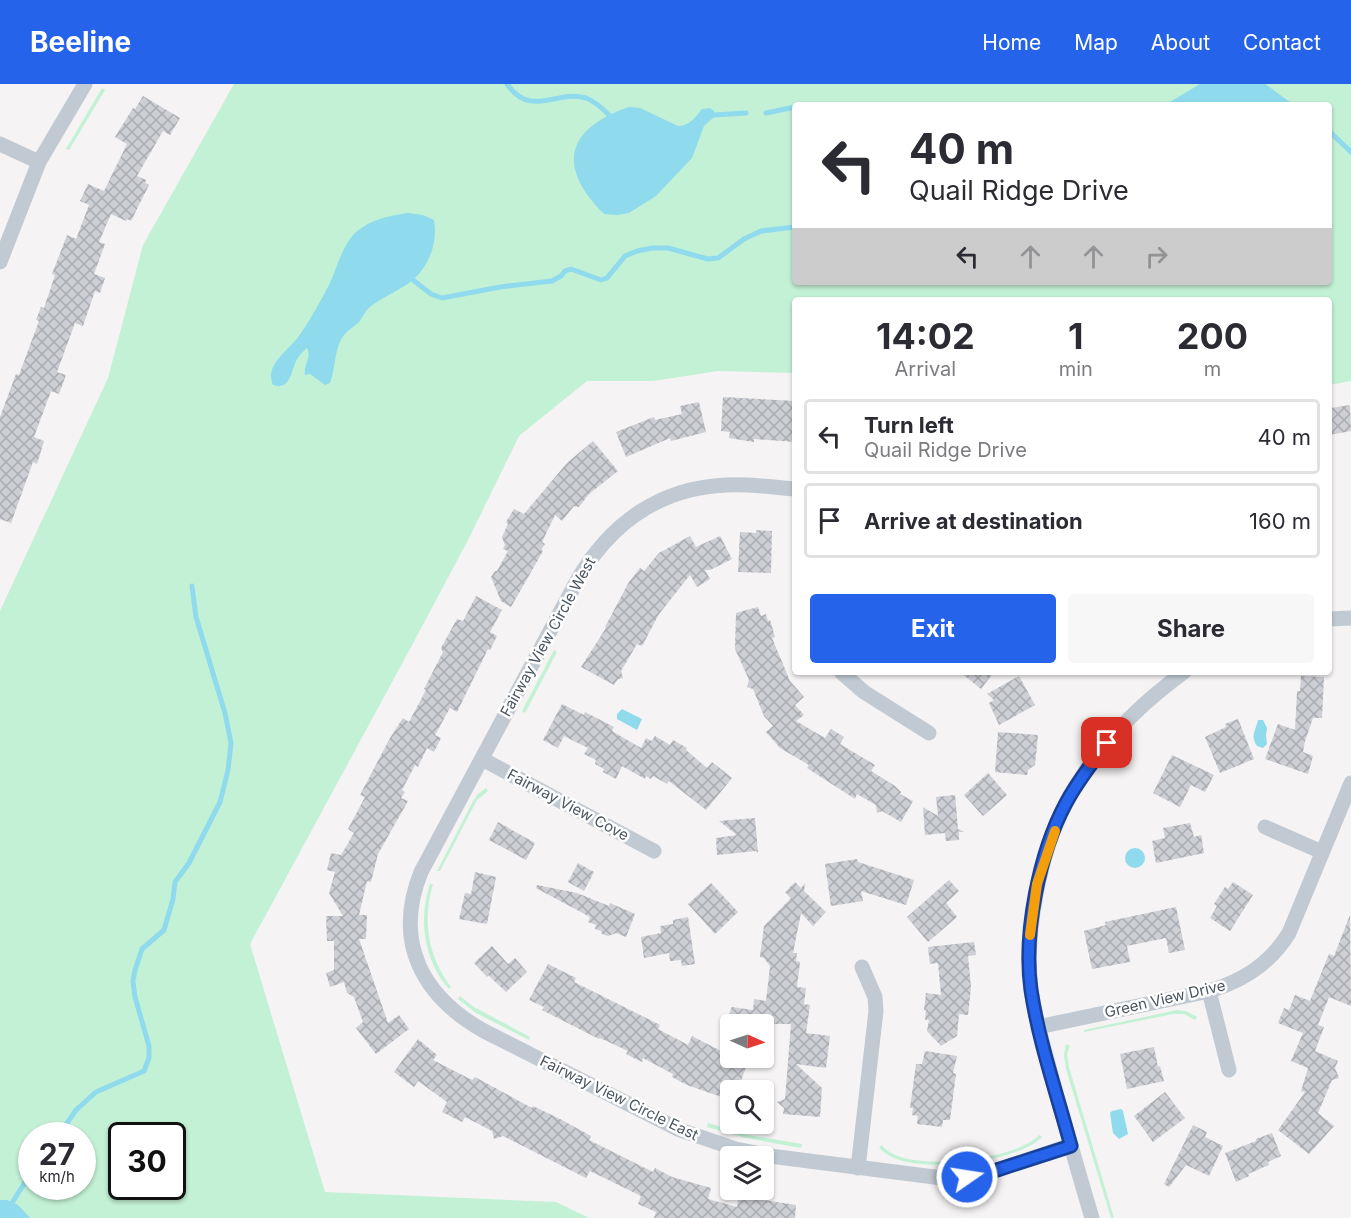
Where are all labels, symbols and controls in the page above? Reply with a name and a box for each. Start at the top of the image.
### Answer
text: Beeline [30,25,131,59]
text: Home [982,30,1041,55]
text: Map [1074,30,1118,55]
text: About [1151,30,1210,55]
text: Contact [1243,30,1321,55]
text: 40 m [909,123,1014,174]
icon: left [810,126,888,204]
text: Quail Ridge Drive [909,174,1129,207]
icon: left [951,240,984,273]
icon: ahead [1014,240,1047,273]
icon: ahead [1077,240,1110,273]
icon: right [1140,240,1173,273]
text: 14:02 [876,314,975,358]
text: 1 [1068,314,1084,358]
text: 200 [1177,314,1248,358]
text: Arrival [895,357,956,381]
text: min [1059,357,1093,381]
text: m [1204,357,1221,381]
text: Turn left [864,412,954,438]
icon: left [813,420,846,453]
text: 40 m [1257,424,1311,450]
text: Quail Ridge Drive [864,438,1027,462]
icon: arrive [813,504,846,537]
text: Arrive at destination [864,508,1083,534]
text: 160 m [1249,508,1311,534]
street label: Fairway View Circle West [496,554,599,720]
button: Exit [810,594,1056,663]
button: Share [1068,594,1314,663]
pin [1081,717,1132,768]
icon: arrive [1090,726,1123,759]
street label: Fairway View Cove [504,764,632,845]
street label: Green View Drive [1103,975,1227,1022]
north arrow [720,1014,774,1068]
map controls [720,1014,774,1200]
street label: Fairway View Circle East [537,1051,702,1144]
button: search [720,1080,774,1134]
speed limit sign: 30 [108,1122,186,1200]
text: 27 [39,1136,75,1172]
position arrow [935,1145,999,1209]
button: layers [720,1146,774,1200]
text: km/h [39,1167,75,1186]

